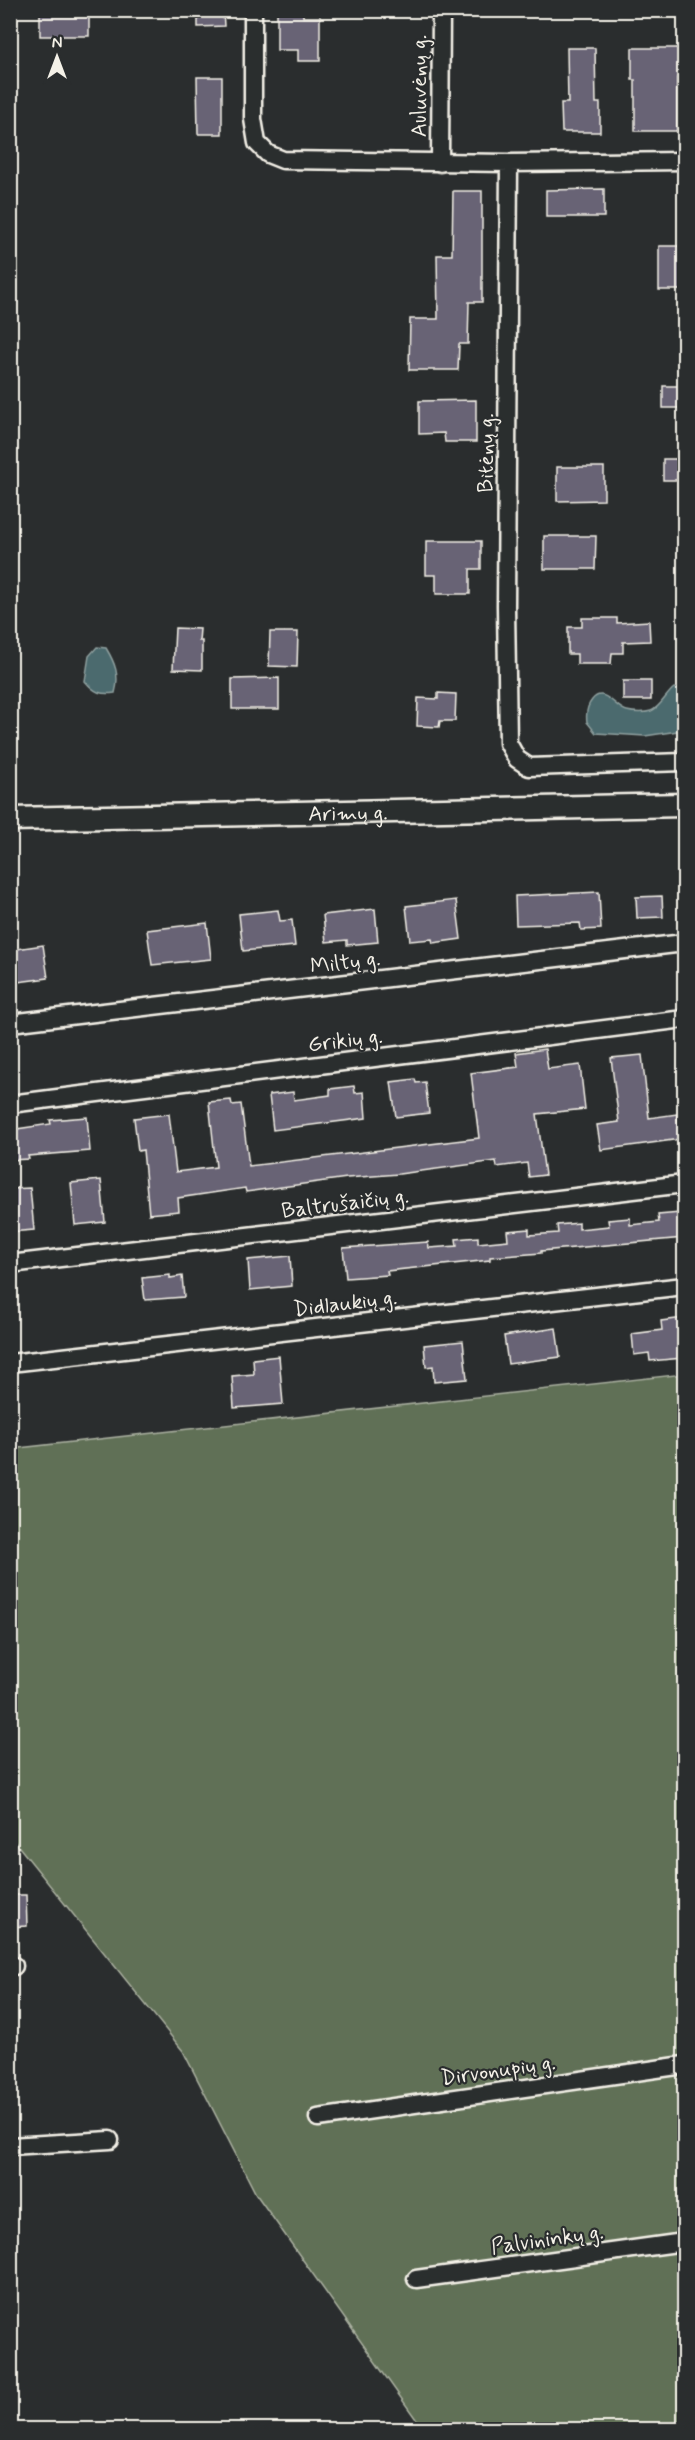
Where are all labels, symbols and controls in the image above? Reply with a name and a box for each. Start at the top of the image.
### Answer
north arrow [27,27,87,87]
text: N [52,33,62,54]
street label: Auluvėnų g. [406,35,435,137]
street label: Bitėnų g. [473,413,502,493]
street label: Arimų g. [308,799,388,829]
street label: Miltų g. [309,945,382,982]
street label: Grikių g. [306,1023,384,1060]
street label: Baltrušaičių g. [280,1182,411,1227]
street label: Didlaukių g. [292,1284,399,1325]
street label: Dirvonupių g. [439,2049,558,2094]
street label: Palvininkų g. [489,2218,606,2263]

